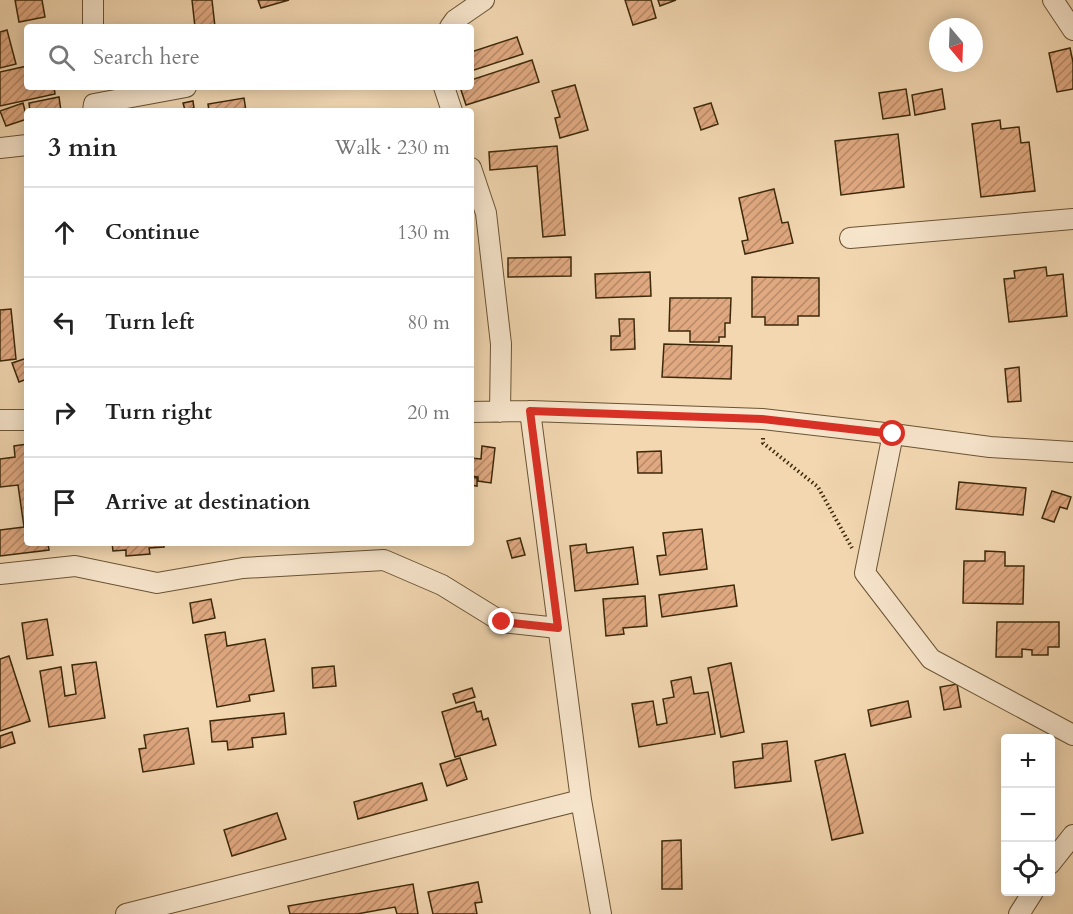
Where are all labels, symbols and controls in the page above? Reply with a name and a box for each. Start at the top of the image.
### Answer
north arrow [929,18,983,72]
search box [24,24,474,90]
icon: search [45,41,78,74]
text: Search here [93,42,200,72]
text: 3 min [48,130,117,165]
text: Walk · 230 m [335,134,450,161]
icon: ahead [48,216,81,249]
text: Continue [105,217,200,247]
text: 130 m [397,219,450,246]
icon: left [48,306,81,339]
text: Turn left [105,307,194,337]
text: 80 m [407,309,450,336]
icon: right [48,396,81,429]
text: Turn right [105,397,212,427]
text: 20 m [407,399,450,426]
route start [879,420,905,446]
icon: arrive [48,486,81,519]
text: Arrive at destination [105,487,310,517]
route end [488,608,514,634]
map controls [1001,734,1055,896]
button: + [1001,734,1055,788]
button: − [1001,788,1055,842]
button: locate [1001,842,1055,896]

